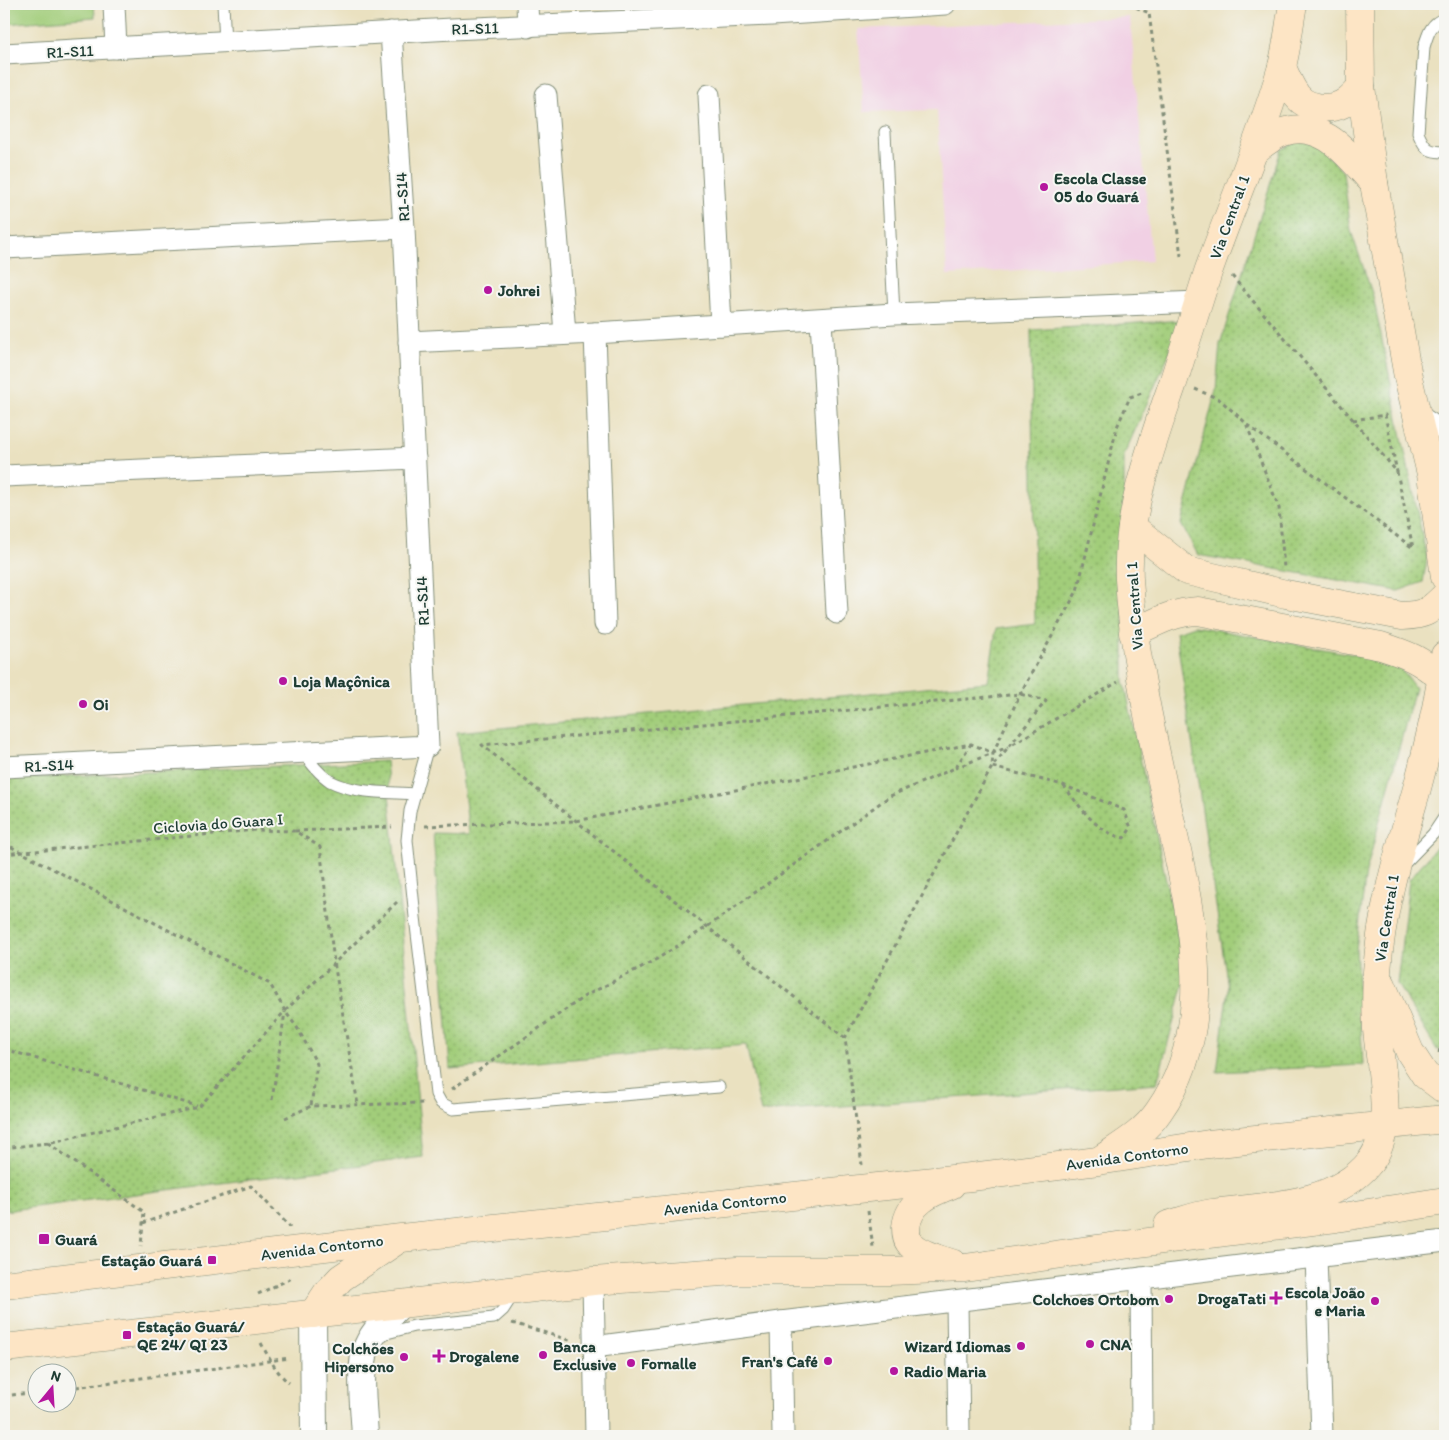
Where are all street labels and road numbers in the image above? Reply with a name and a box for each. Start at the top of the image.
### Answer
street label: R1-S11 [451,18,500,39]
street label: R1-S11 [46,41,95,62]
street label: R1-S14 [391,171,414,222]
street label: Via Central 1 [1205,172,1254,262]
street label: Via Central 1 [1122,561,1147,651]
street label: R1-S14 [412,575,433,626]
street label: R1-S14 [24,755,75,776]
street label: Ciclovia do Guara I [152,809,284,838]
street label: Via Central 1 [1370,872,1403,963]
street label: Avenida Contorno [1065,1138,1190,1174]
street label: Avenida Contorno [663,1188,787,1219]
street label: Avenida Contorno [260,1231,384,1264]

